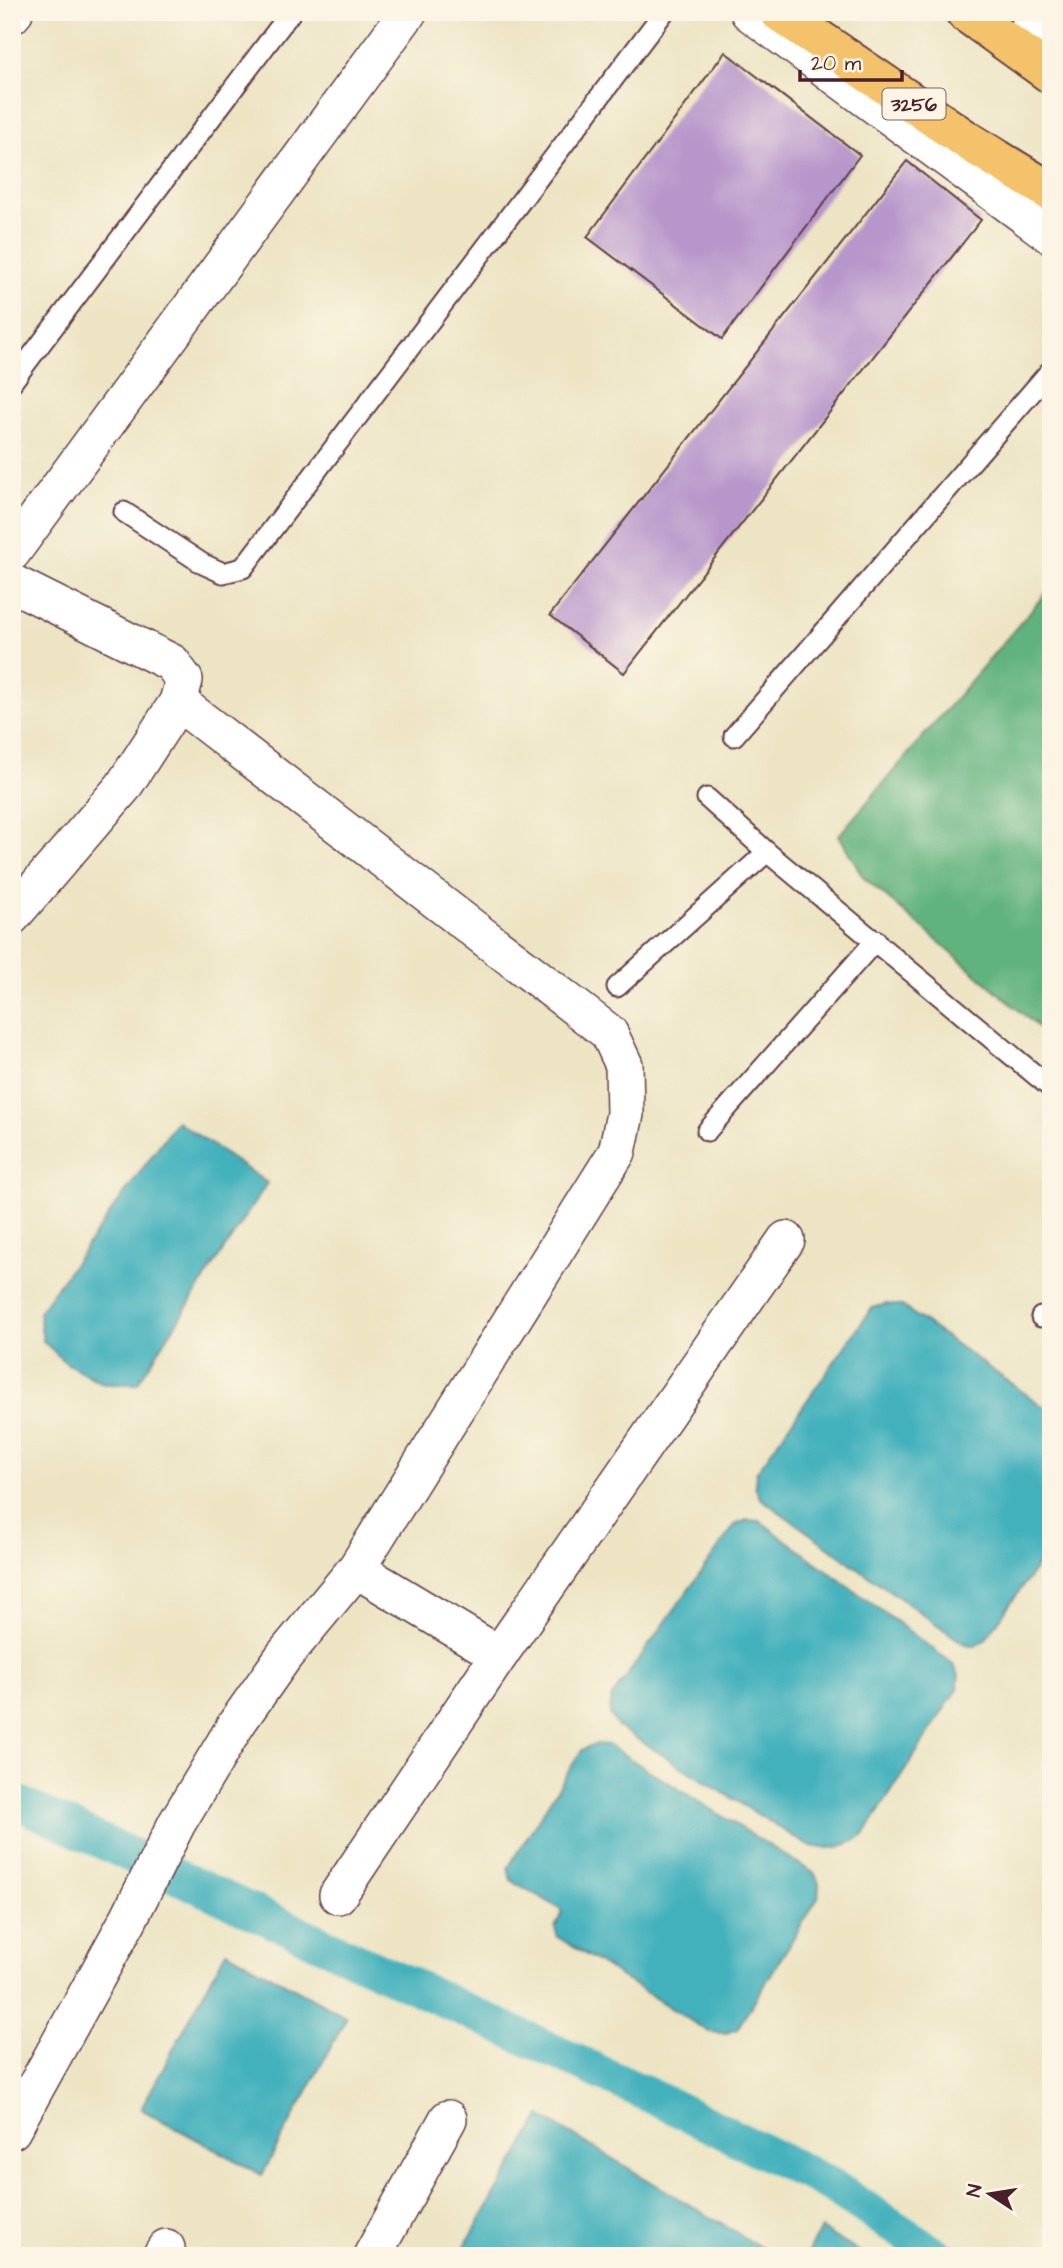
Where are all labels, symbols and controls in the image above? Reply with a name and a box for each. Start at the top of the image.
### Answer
scale bar [800,38,902,82]
text: 20 m [811,49,862,78]
road number: 3256 [883,88,946,120]
north arrow [954,2160,1024,2230]
text: N [960,2182,989,2199]

